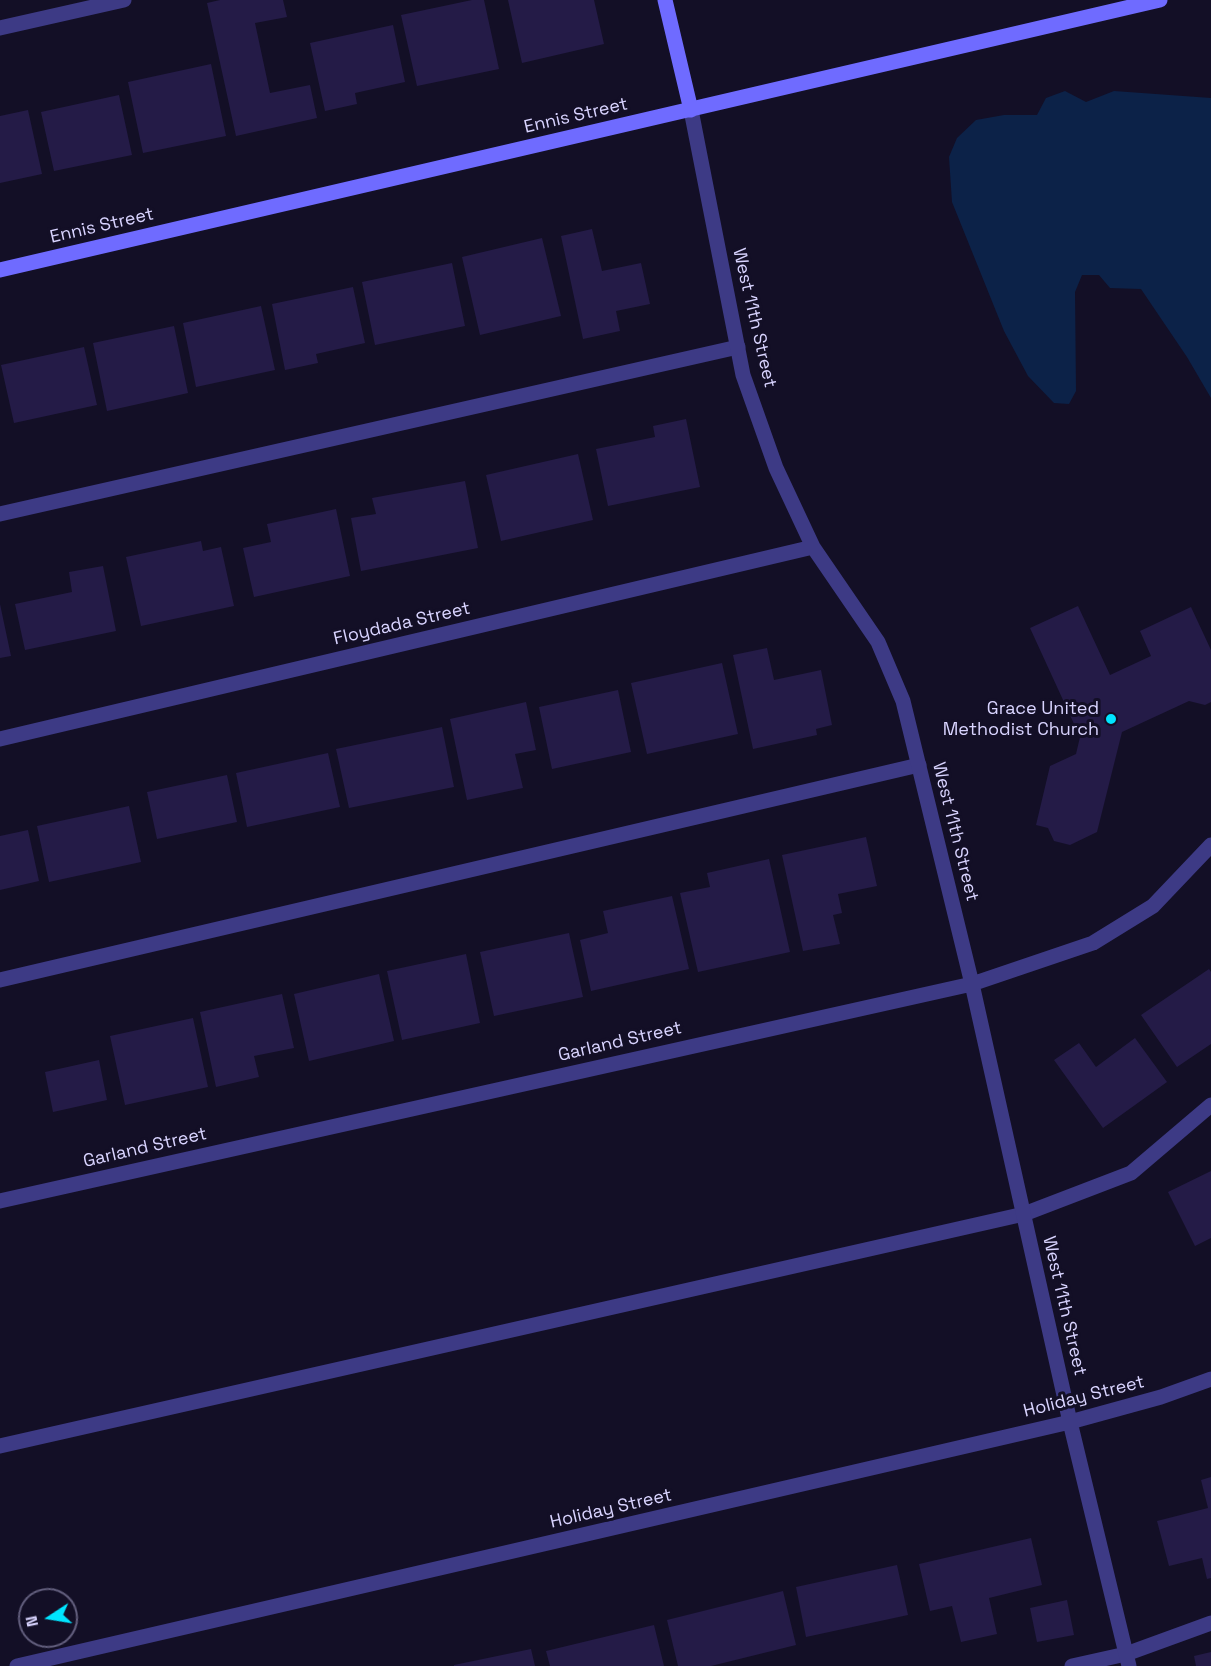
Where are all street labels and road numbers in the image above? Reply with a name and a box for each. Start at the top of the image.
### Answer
street label: Ennis Street [522,94,630,138]
street label: Ennis Street [48,204,156,248]
street label: West 11th Street [727,246,781,390]
street label: Floydada Street [332,598,472,650]
street label: West 11th Street [927,760,983,904]
street label: Garland Street [556,1017,684,1067]
street label: Garland Street [81,1123,209,1173]
street label: West 11th Street [1037,1234,1091,1378]
street label: Holiday Street [1021,1372,1147,1422]
street label: Holiday Street [548,1485,674,1533]

